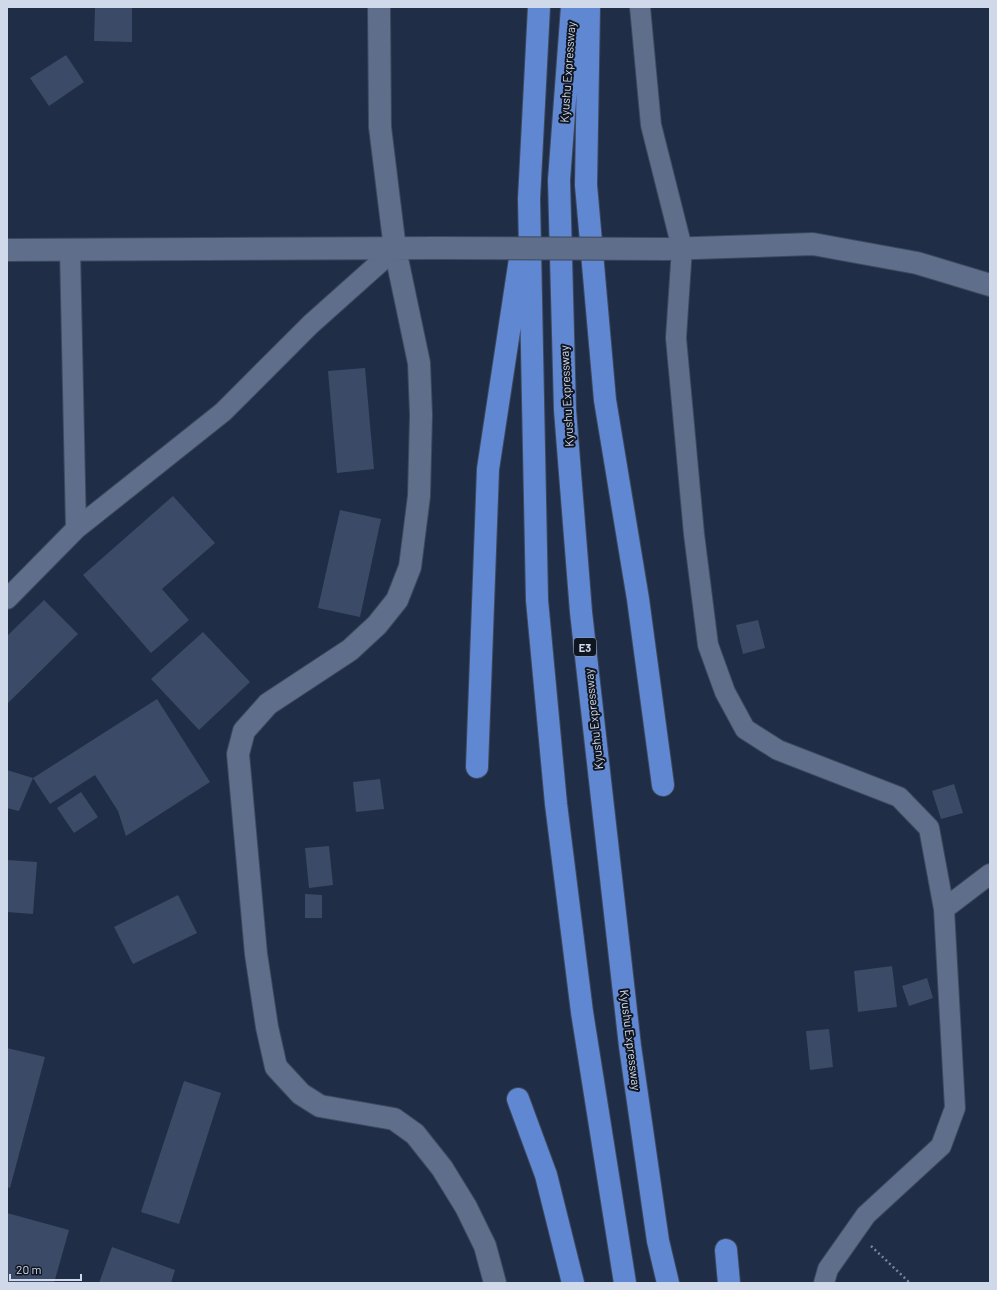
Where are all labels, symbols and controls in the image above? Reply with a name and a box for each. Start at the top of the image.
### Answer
street label: Kyushu Expressway [556,20,578,123]
street label: Kyushu Expressway [556,345,576,447]
road number: E3 [574,638,596,656]
street label: Kyushu Expressway [581,667,605,770]
street label: Kyushu Expressway [618,989,644,1092]
scale bar [10,1256,81,1282]
text: 20 m [16,1262,42,1276]

